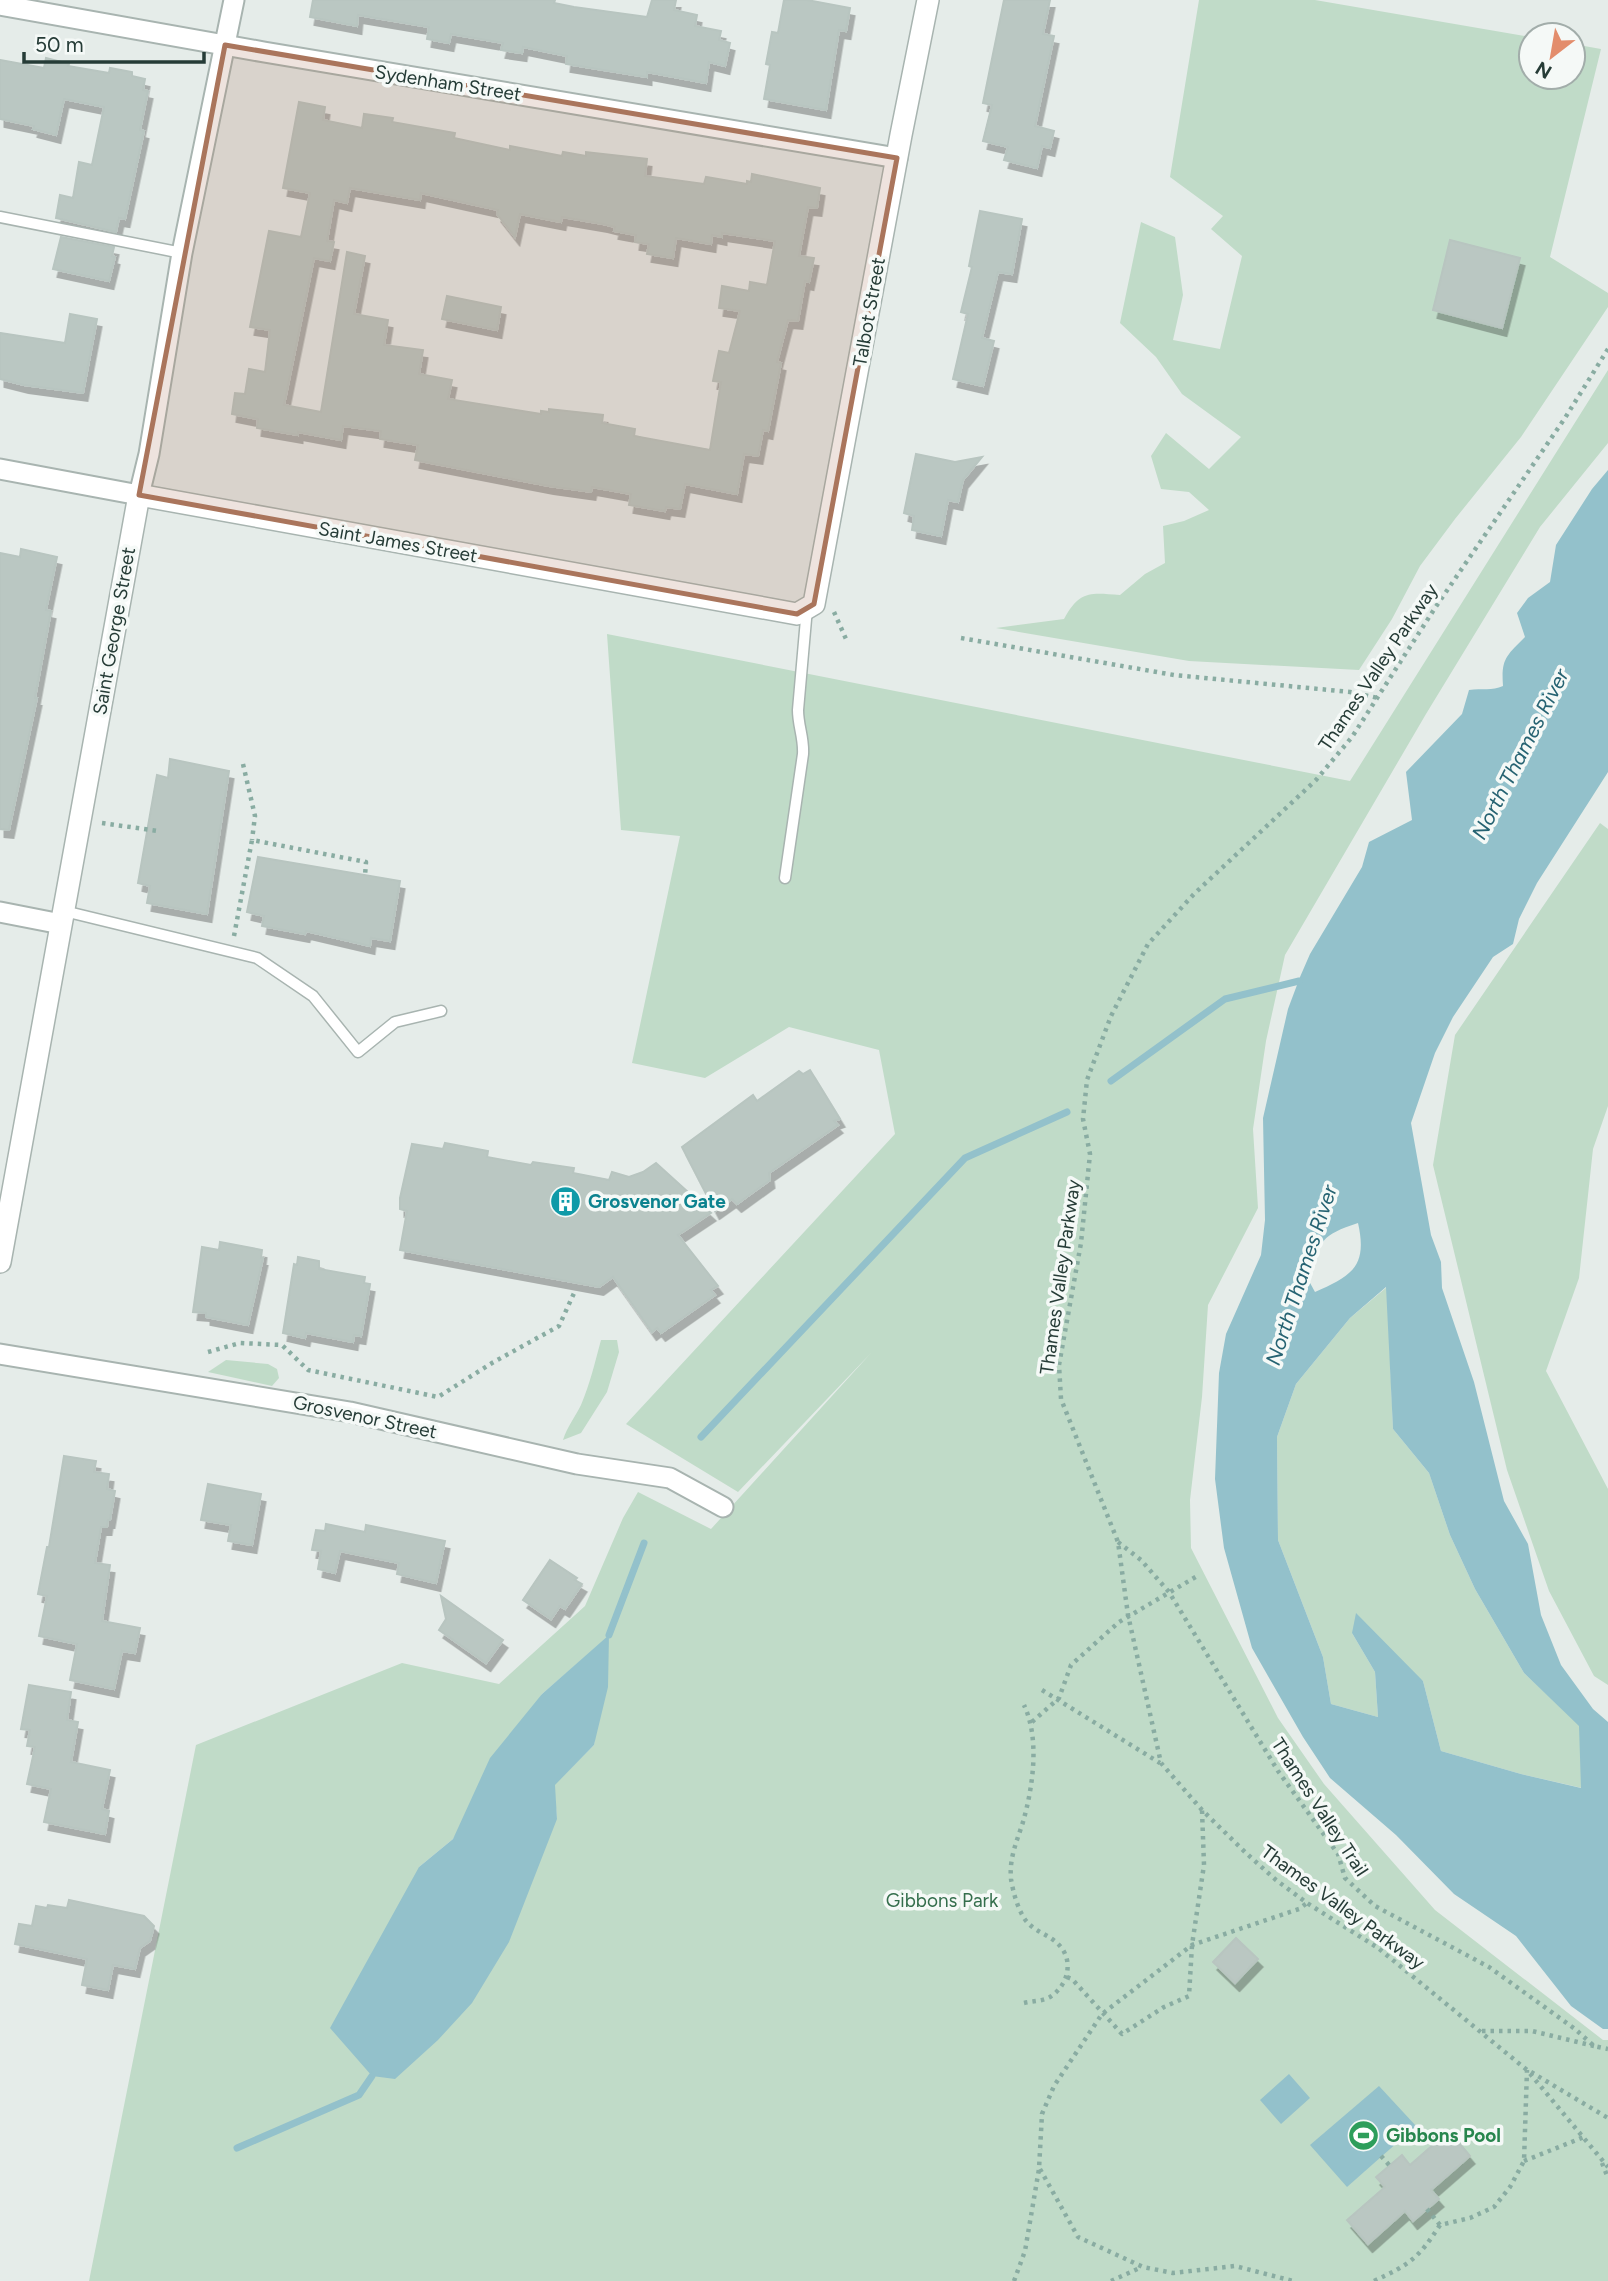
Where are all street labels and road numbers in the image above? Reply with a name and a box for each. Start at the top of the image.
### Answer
street label: Sydenham Street [373,60,523,106]
street label: Talbot Street [848,256,890,368]
street label: Saint James Street [317,517,479,567]
street label: Saint George Street [88,545,140,717]
street label: Thames Valley Parkway [1314,579,1442,755]
street label: Thames Valley Parkway [1035,1178,1085,1376]
street label: Grosvenor Street [291,1390,439,1444]
street label: Thames Valley Trail [1267,1733,1373,1881]
street label: Thames Valley Parkway [1257,1840,1429,1974]

